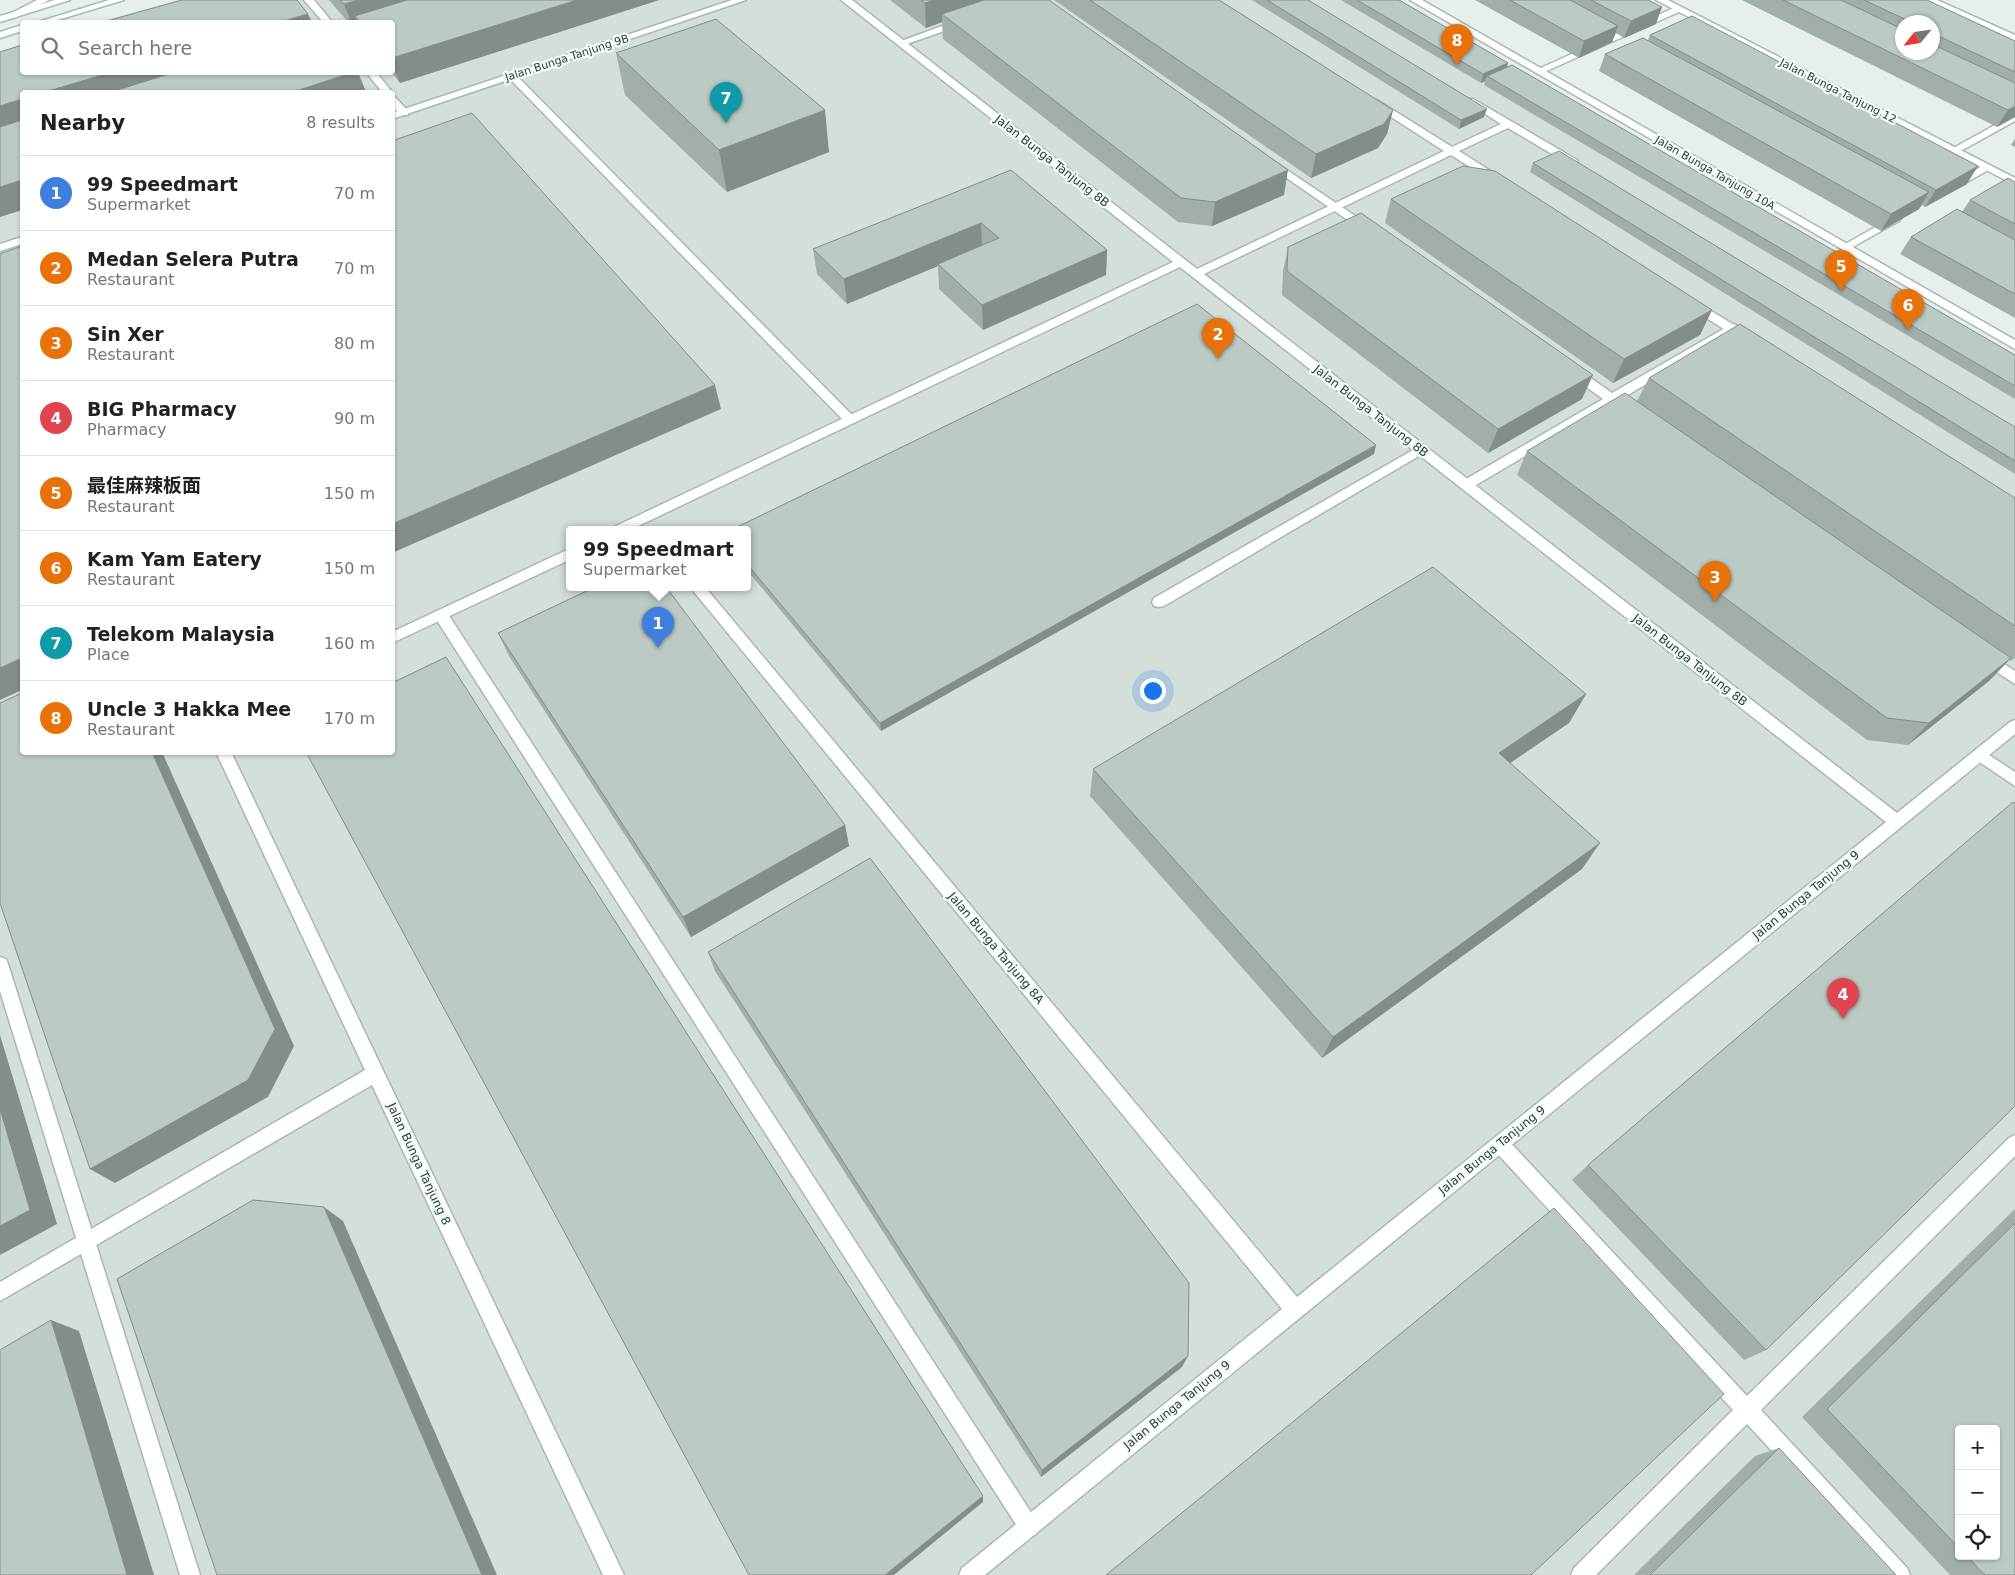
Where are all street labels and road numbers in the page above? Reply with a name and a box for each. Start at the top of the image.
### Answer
street label: Jalan Bunga Tanjung 9B [502,32,631,85]
street label: Jalan Bunga Tanjung 12 [1777,55,1898,126]
street label: Jalan Bunga Tanjung 8B [991,111,1112,210]
street label: Jalan Bunga Tanjung 10A [1652,133,1778,213]
street label: Jalan Bunga Tanjung 8B [1310,361,1431,460]
street label: Jalan Bunga Tanjung 8B [1629,610,1750,709]
street label: Jalan Bunga Tanjung 9 [1749,848,1862,943]
street label: Jalan Bunga Tanjung 8A [945,889,1047,1007]
street label: Jalan Bunga Tanjung 8 [384,1100,453,1227]
street label: Jalan Bunga Tanjung 9 [1435,1103,1548,1198]
street label: Jalan Bunga Tanjung 9 [1120,1358,1233,1453]

